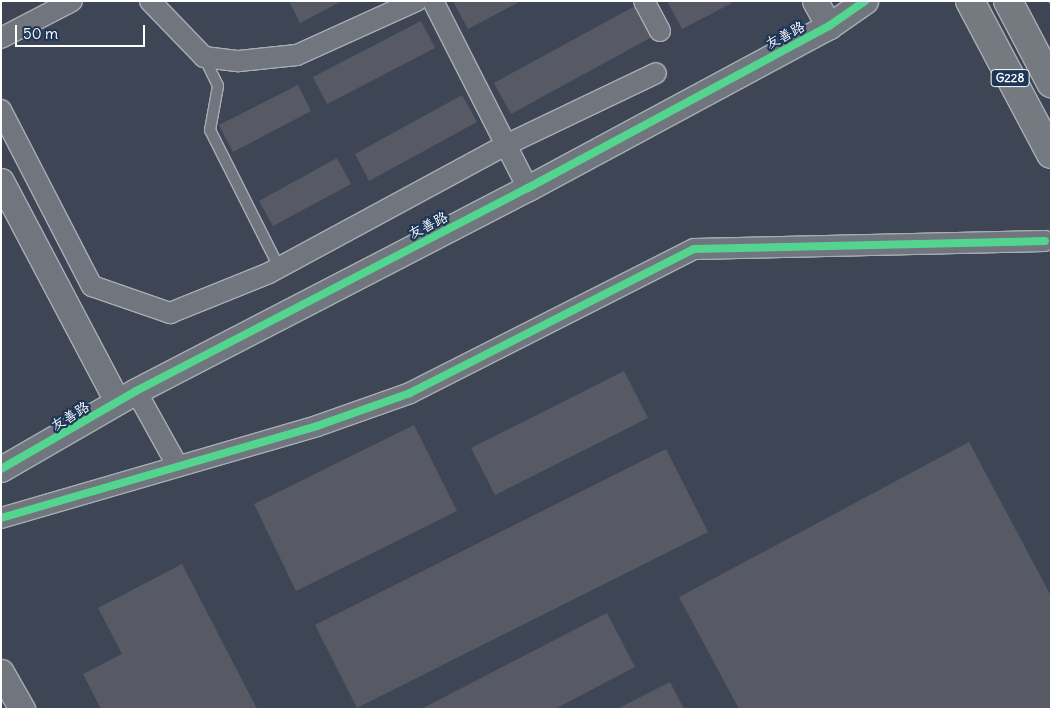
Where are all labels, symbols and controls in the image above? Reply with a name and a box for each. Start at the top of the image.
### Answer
scale bar [18,15,148,47]
street label: 友善路 [763,18,807,52]
text: 50 m [23,24,58,43]
road number: G228 [990,68,1030,88]
street label: 友善路 [405,208,451,242]
street label: 友善路 [48,398,92,434]

